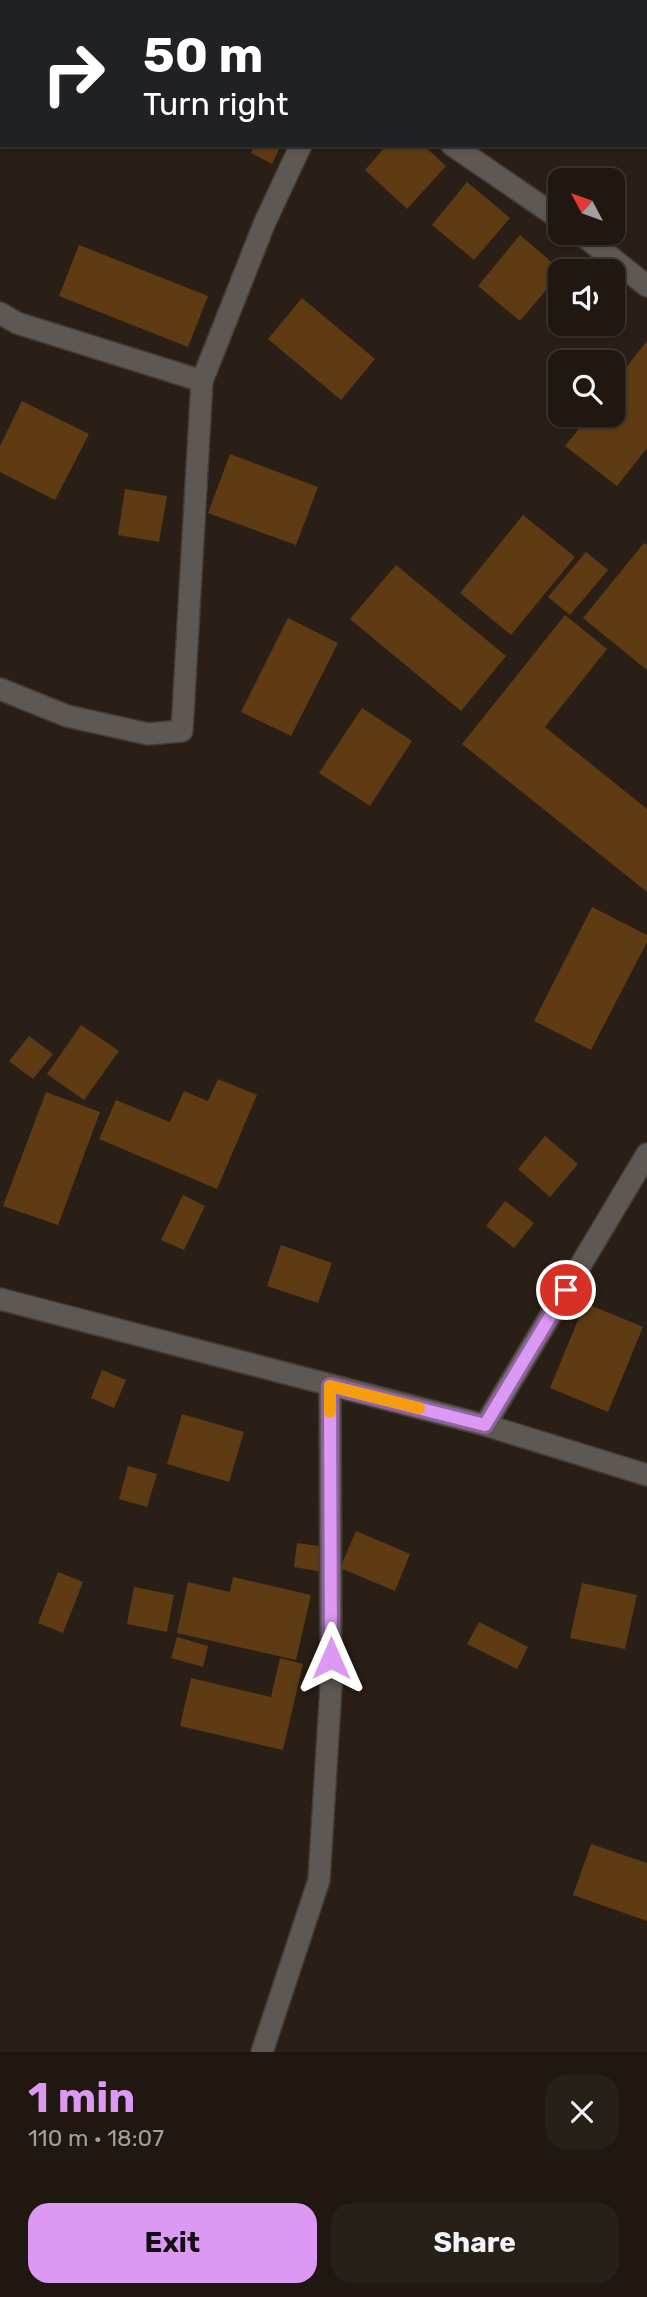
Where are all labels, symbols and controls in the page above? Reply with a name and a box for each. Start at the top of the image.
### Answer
text: 50 m [143,26,263,84]
icon: right [28,28,119,119]
text: Turn right [143,85,288,123]
north arrow [548,168,625,245]
map controls [548,168,625,427]
button: sound [548,259,625,336]
button: search [548,350,625,427]
pin [536,1260,596,1320]
icon: arrive [547,1271,585,1309]
position arrow [294,1621,368,1695]
text: 1 min [28,2073,135,2123]
button: close [545,2075,619,2149]
text: 110 m · 18:07 [28,2124,164,2152]
button: Exit [28,2203,317,2283]
button: Share [331,2203,619,2283]

